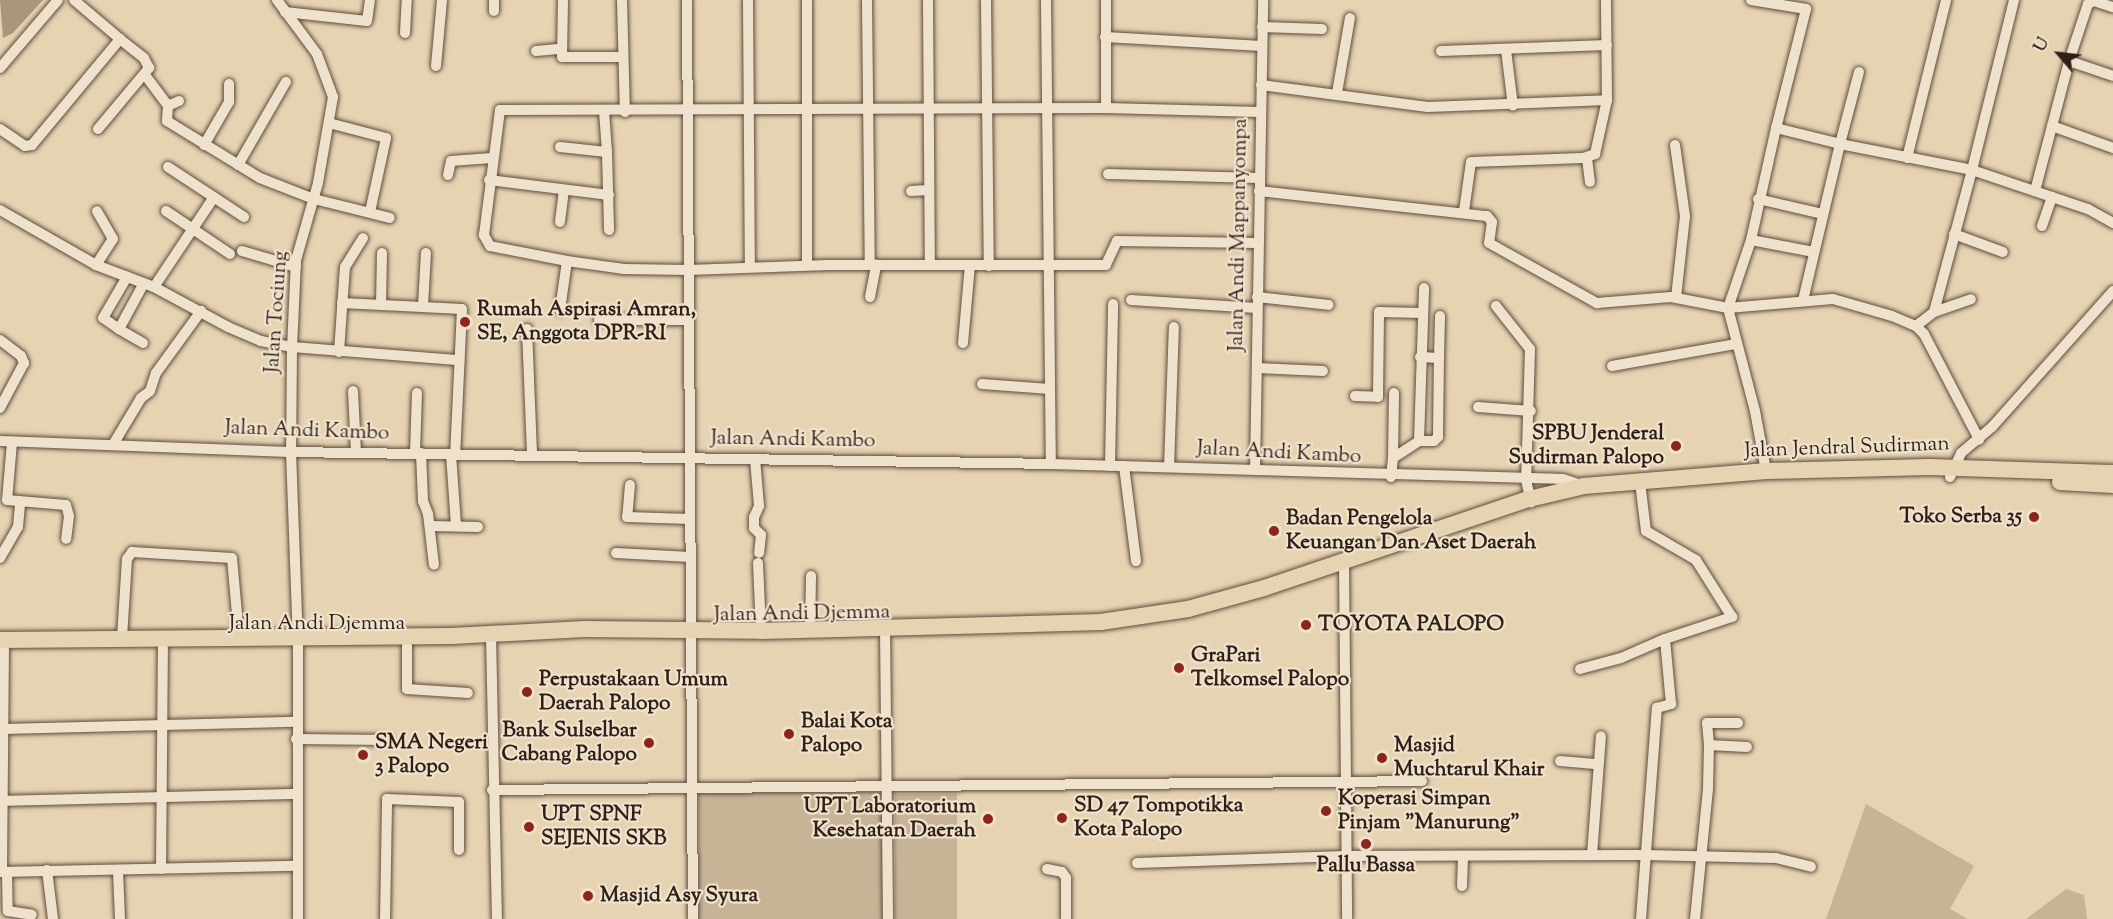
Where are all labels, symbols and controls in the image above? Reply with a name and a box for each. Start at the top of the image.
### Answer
north arrow [2029,24,2089,84]
text: U [2029,34,2056,56]
street label: Jalan Andi Mappanyompa [1224,118,1254,352]
street label: Jalan Tociung [260,250,294,374]
place label: Rumah Aspirasi Amran, SE, Anggota DPR-RI [477,297,696,347]
marker: Rumah Aspirasi Amran, SE, Anggota DPR-RI [458,315,472,329]
street label: Jalan Andi Kambo [224,416,390,446]
place label: SPBU Jenderal Sudirman Palopo [1509,421,1664,471]
street label: Jalan Andi Kambo [710,426,876,454]
street label: Jalan Jendral Sudirman [1744,432,1950,464]
street label: Jalan Andi Kambo [1196,436,1362,470]
marker: SPBU Jenderal Sudirman Palopo [1669,439,1683,453]
place label: Toko Serba 35 [1899,504,2022,530]
place label: Badan Pengelola Keuangan Dan Aset Daerah [1286,506,1536,556]
marker: Toko Serba 35 [2027,510,2041,524]
marker: Badan Pengelola Keuangan Dan Aset Daerah [1267,524,1281,538]
street label: Jalan Andi Djemma [714,600,890,628]
street label: Jalan Andi Djemma [229,611,405,637]
place label: TOYOTA PALOPO [1318,612,1504,638]
marker: TOYOTA PALOPO [1299,618,1313,632]
place label: GraPari Telkomsel Palopo [1191,643,1349,693]
marker: GraPari Telkomsel Palopo [1172,661,1186,675]
place label: Perpustakaan Umum Daerah Palopo [539,667,728,717]
marker: Perpustakaan Umum Daerah Palopo [520,685,534,699]
place label: Balai Kota Palopo [801,709,892,759]
place label: Bank Sulselbar Cabang Palopo [502,718,637,768]
marker: Balai Kota Palopo [782,727,796,741]
place label: SMA Negeri 3 Palopo [375,730,488,780]
place label: Masjid Muchtarul Khair [1394,733,1544,783]
marker: Bank Sulselbar Cabang Palopo [642,736,656,750]
marker: SMA Negeri 3 Palopo [356,748,370,762]
marker: Masjid Muchtarul Khair [1375,751,1389,765]
place label: Koperasi Simpan Pinjam "Manurung" [1338,786,1520,836]
place label: SD 47 Tompotikka Kota Palopo [1074,793,1244,843]
place label: UPT Laboratorium Kesehatan Daerah [803,794,976,844]
place label: UPT SPNF SEJENIS SKB [541,802,667,852]
marker: Koperasi Simpan Pinjam "Manurung" [1319,804,1333,818]
marker: SD 47 Tompotikka Kota Palopo [1055,811,1069,825]
marker: UPT Laboratorium Kesehatan Daerah [981,812,995,826]
marker: UPT SPNF SEJENIS SKB [522,820,536,834]
marker: Pallu Bassa [1359,837,1373,851]
place label: Pallu Bassa [1317,853,1415,879]
place label: Masjid Asy Syura [600,883,758,909]
marker: Masjid Asy Syura [581,889,595,903]

